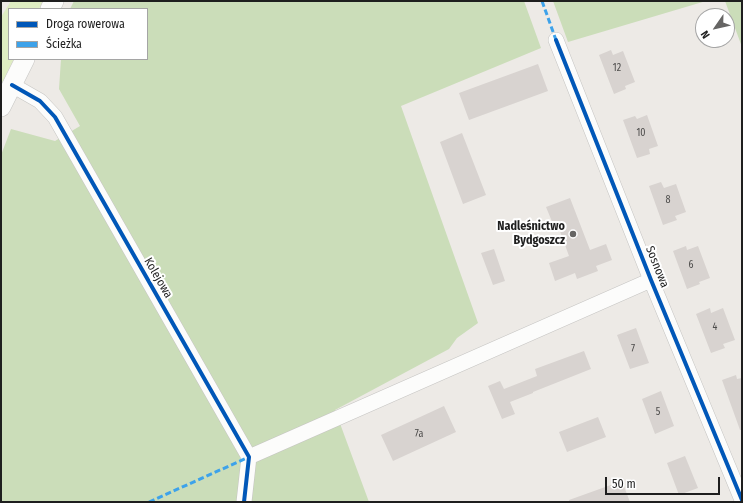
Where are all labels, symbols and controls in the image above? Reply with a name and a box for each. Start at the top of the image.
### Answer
legend [8,8,148,60]
north arrow [695,8,735,48]
text: Droga rowerowa [46,17,125,31]
text: N [698,28,713,41]
text: Ścieżka [46,37,82,51]
house number: 12 [613,62,621,74]
house number: 10 [636,127,646,139]
house number: 8 [666,194,670,206]
place label: Nadleśnictwo Bydgoszcz [497,220,565,248]
marker: Nadleśnictwo Bydgoszcz [568,229,578,239]
street label: Sosnowa [642,244,672,290]
street label: Kolejowa [141,255,175,301]
house number: 6 [689,259,693,271]
house number: 4 [713,321,717,333]
house number: 7 [631,343,635,355]
house number: 5 [656,406,660,418]
house number: 7a [415,428,423,440]
scale bar [607,469,722,495]
text: 50 m [612,477,636,491]

